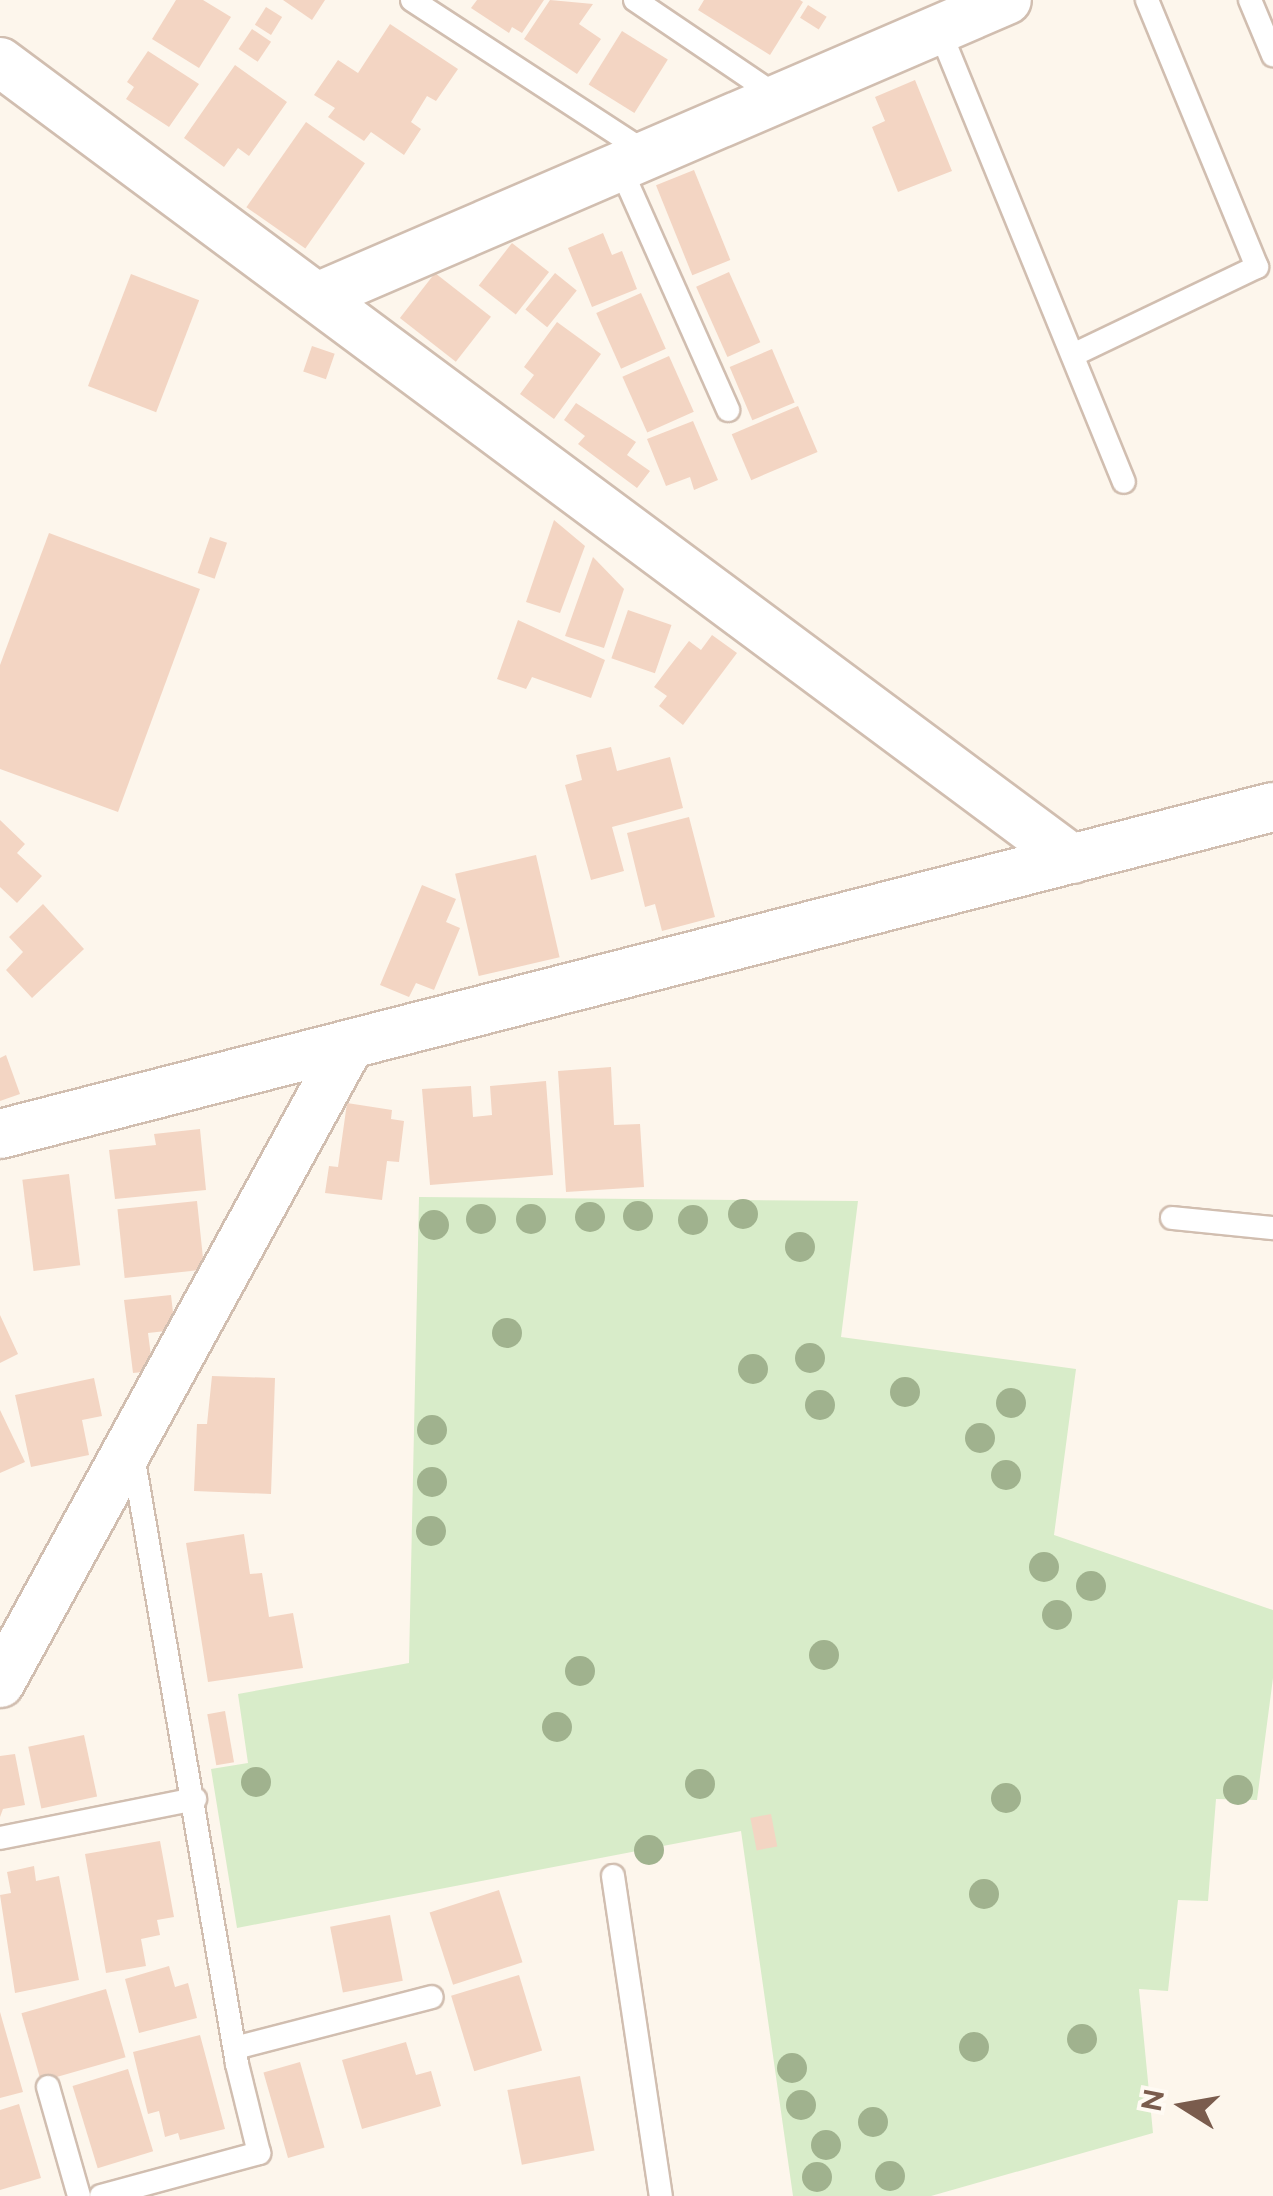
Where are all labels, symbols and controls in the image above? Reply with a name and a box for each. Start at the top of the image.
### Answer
north arrow [1133,2056,1233,2156]
text: N [1135,2087,1171,2114]

